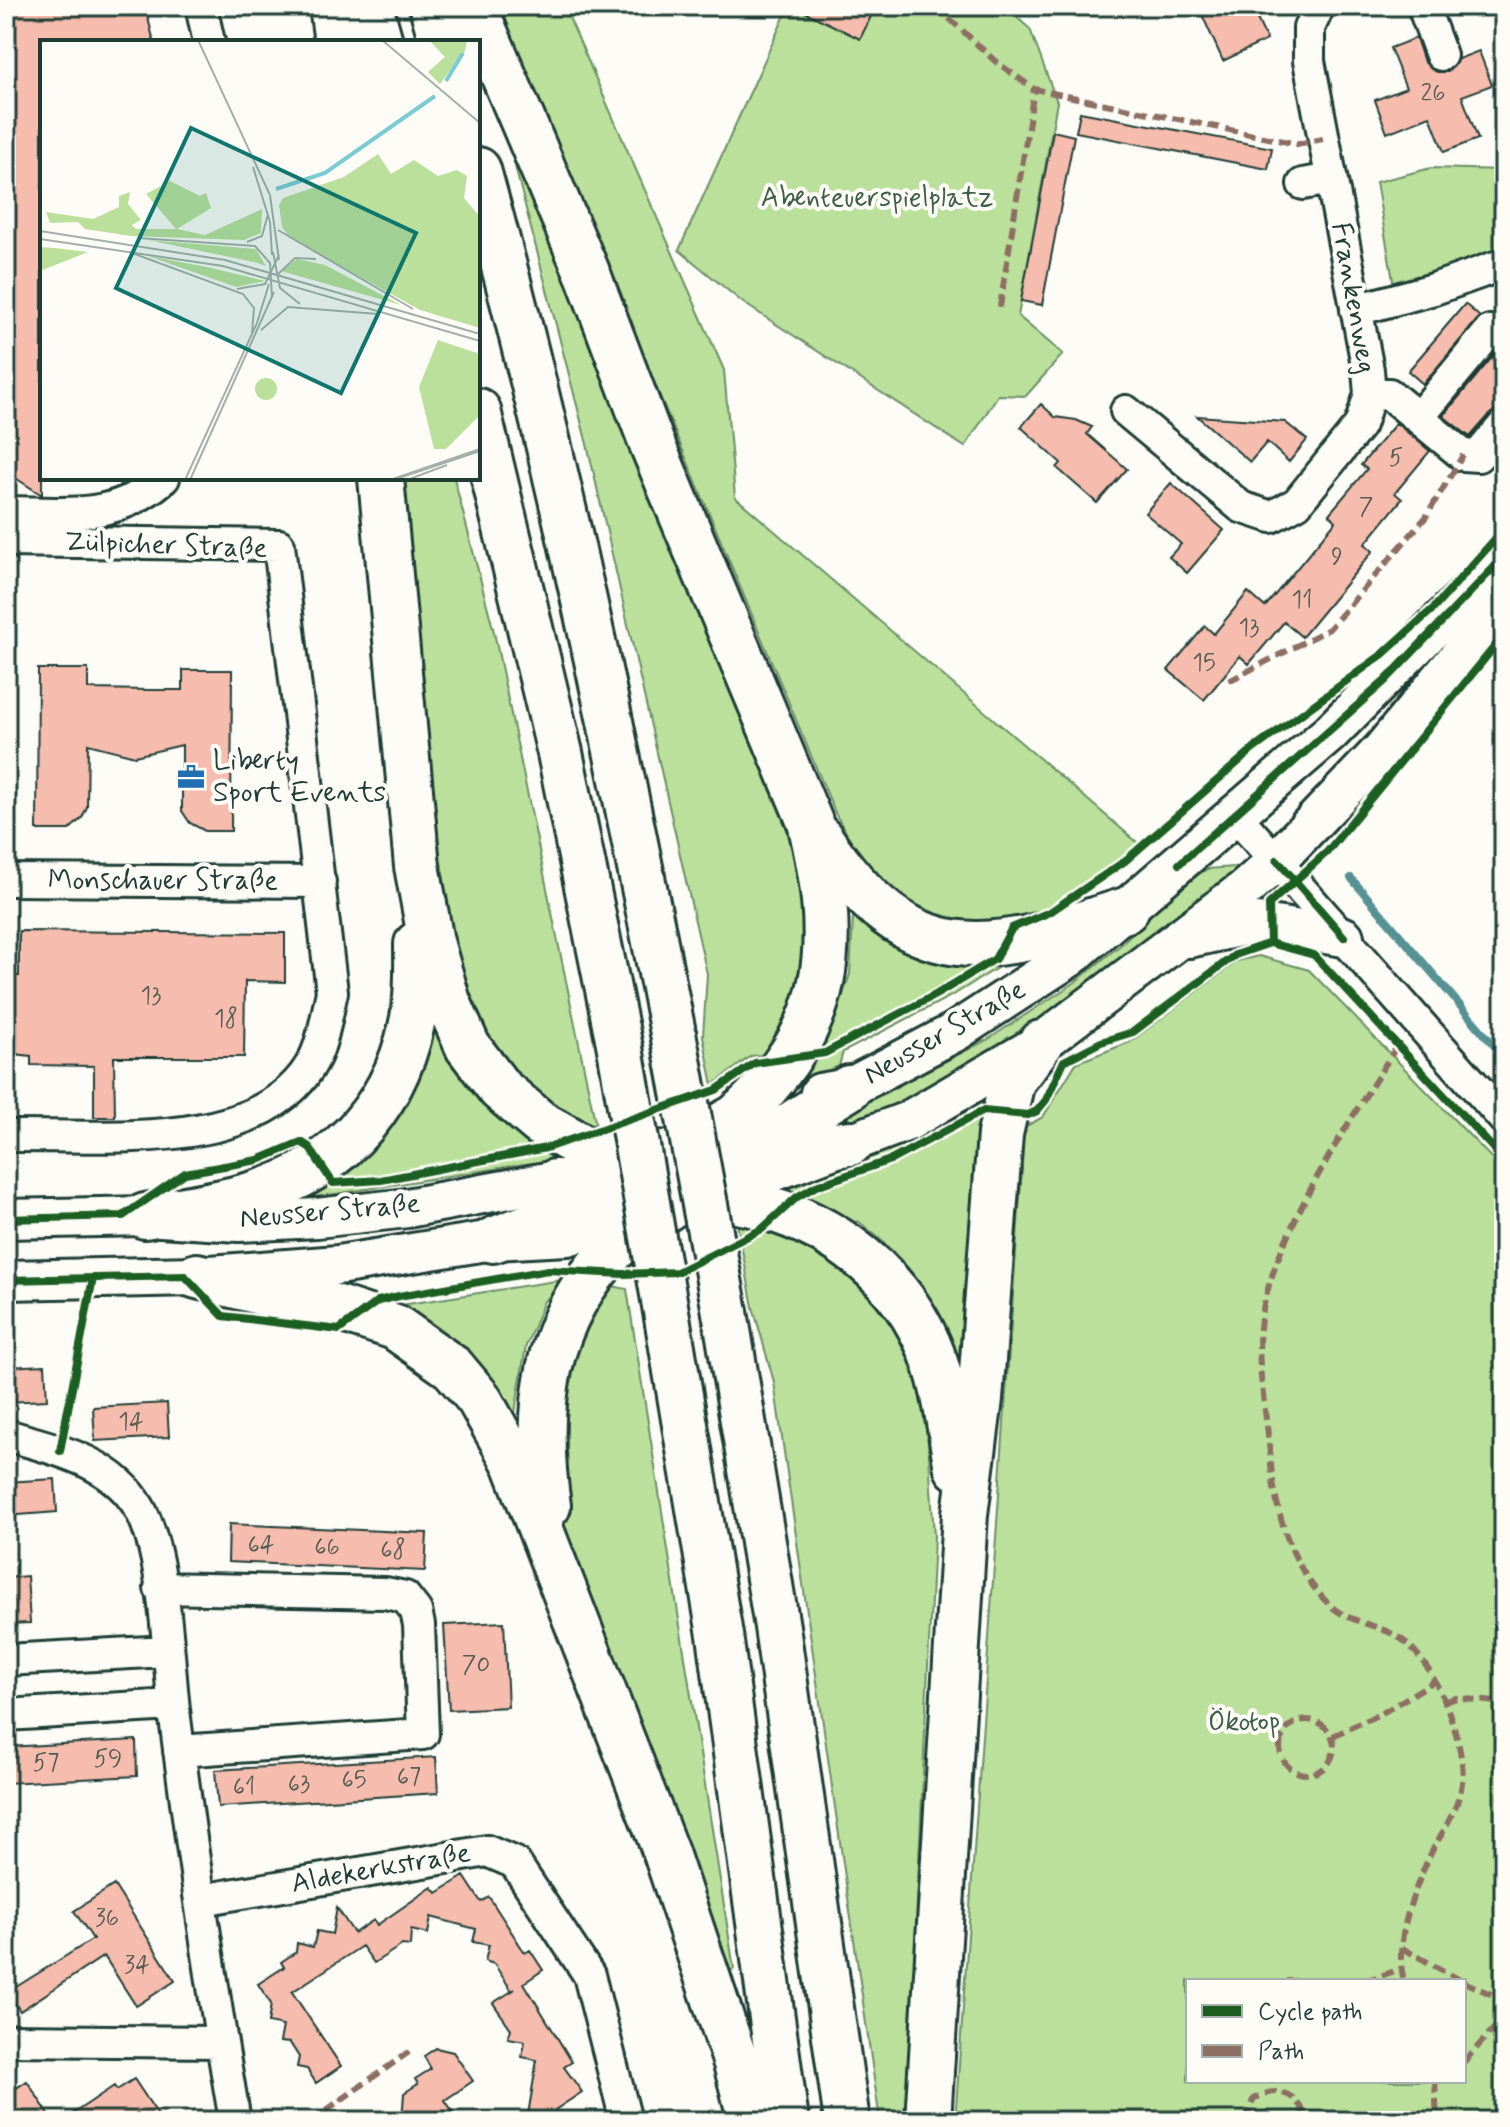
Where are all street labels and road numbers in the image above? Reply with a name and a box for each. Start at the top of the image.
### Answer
street label: Frankenweg [1322,220,1384,376]
street label: Zülpicher Straße [64,524,268,568]
street label: Monschauer Straße [48,863,278,900]
street label: Neusser Straße [857,972,1033,1094]
street label: Neusser Straße [238,1186,422,1238]
street label: Aldekerkstraße [288,1835,474,1903]

